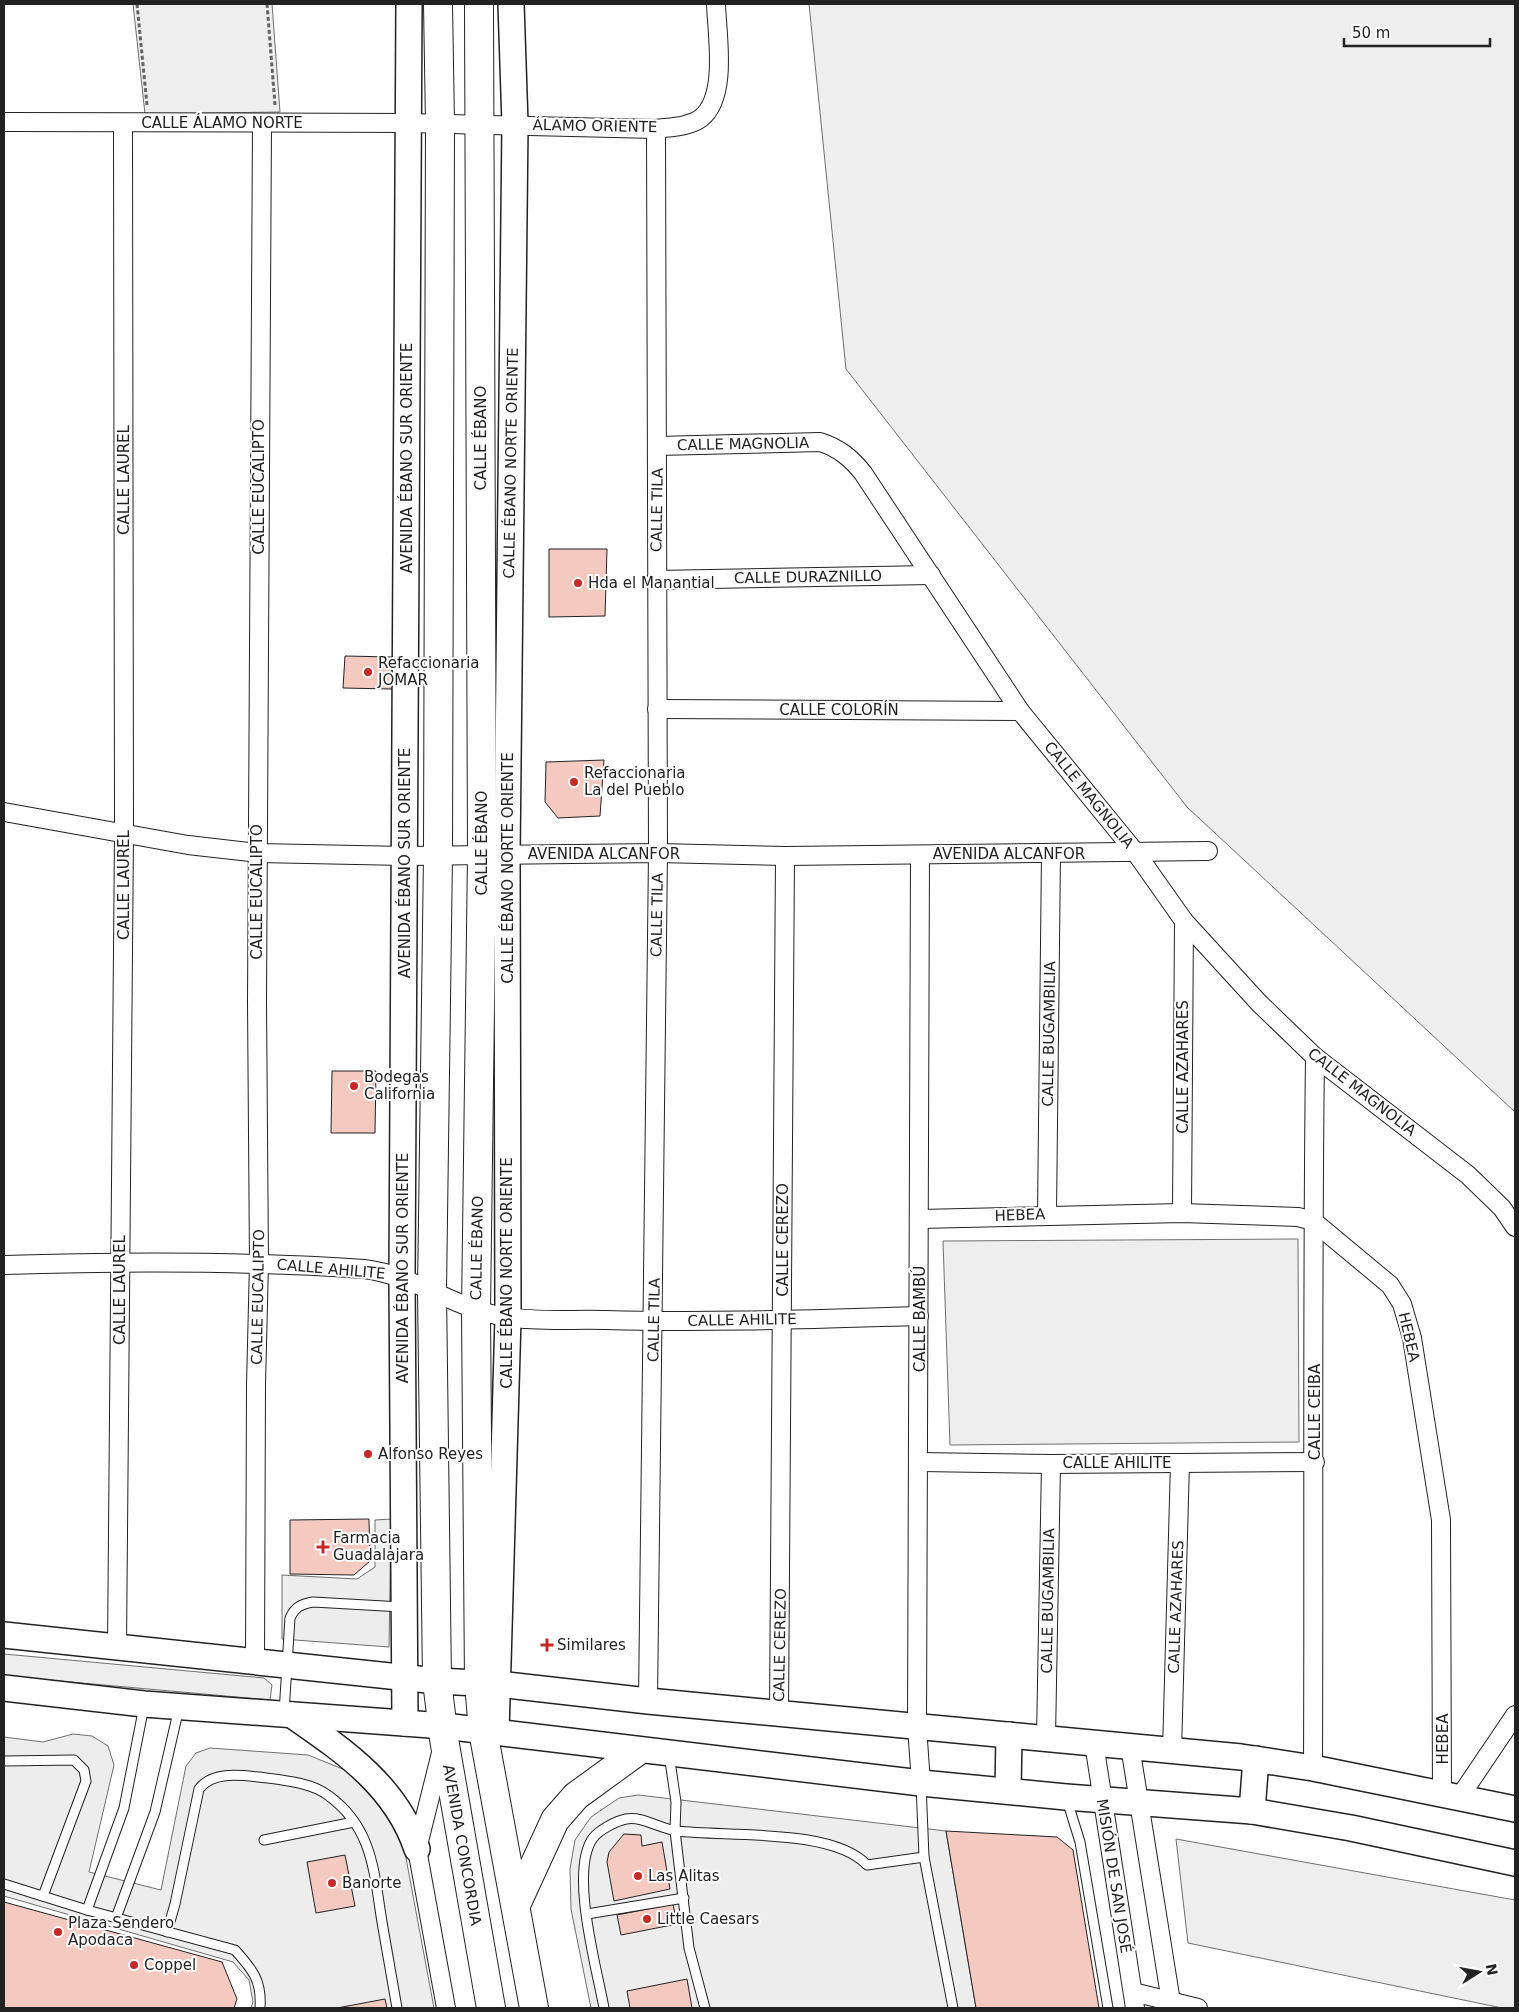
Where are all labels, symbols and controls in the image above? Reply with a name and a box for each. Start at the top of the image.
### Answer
scale bar [1344,15,1490,47]
text: 50 m [1352,24,1390,42]
street label: CALLE ÁLAMO NORTE [141,113,303,132]
street label: ÁLAMO ORIENTE [532,115,658,136]
street label: AVENIDA ÉBANO SUR ORIENTE [397,343,416,573]
street label: CALLE ÉBANO NORTE ORIENTE [499,347,522,579]
street label: CALLE ÉBANO [471,386,490,490]
street label: CALLE EUCALIPTO [250,419,268,555]
street label: CALLE LAUREL [115,424,133,535]
street label: CALLE MAGNOLIA [677,434,810,454]
street label: CALLE TILA [647,467,667,552]
street label: CALLE DURAZNILLO [734,567,882,587]
place label: Hda el Manantial [588,574,715,592]
marker: Hda el Manantial [572,577,584,589]
place label: Refaccionaria JOMAR [377,654,480,689]
marker: Refaccionaria JOMAR [362,666,374,678]
street label: CALLE COLORÍN [779,700,899,719]
street label: CALLE MAGNOLIA [1040,738,1138,853]
street label: AVENIDA ÉBANO SUR ORIENTE [395,748,414,978]
street label: CALLE ÉBANO NORTE ORIENTE [498,752,517,984]
place label: Refaccionaria La del Pueblo [584,764,686,799]
marker: Refaccionaria La del Pueblo [568,776,580,788]
street label: CALLE ÉBANO [472,791,491,895]
street label: CALLE EUCALIPTO [248,824,266,960]
street label: CALLE LAUREL [115,829,133,940]
street label: AVENIDA ALCANFOR [528,845,680,863]
street label: AVENIDA ALCANFOR [933,845,1085,863]
street label: CALLE TILA [647,872,667,957]
street label: CALLE BUGAMBILIA [1039,960,1059,1107]
street label: CALLE AZAHARES [1174,1000,1192,1134]
street label: CALLE MAGNOLIA [1304,1044,1420,1140]
place label: Bodegas California [364,1068,435,1103]
marker: Bodegas California [348,1080,360,1092]
street label: AVENIDA ÉBANO SUR ORIENTE [393,1153,412,1383]
street label: CALLE ÉBANO NORTE ORIENTE [497,1157,516,1389]
street label: CALLE CEREZO [774,1183,792,1297]
street label: CALLE ÉBANO [466,1195,487,1301]
street label: HEBEA [994,1205,1046,1225]
street label: CALLE EUCALIPTO [248,1229,268,1365]
street label: CALLE LAUREL [111,1234,129,1345]
street label: CALLE AHILITE [276,1255,386,1283]
street label: CALLE BAMBÚ [910,1266,929,1372]
street label: CALLE TILA [644,1277,664,1362]
street label: CALLE AHILITE [687,1310,797,1330]
street label: HEBEA [1395,1310,1424,1364]
street label: CALLE CEIBA [1306,1363,1324,1460]
place label: Alfonso Reyes [378,1445,483,1463]
marker: Alfonso Reyes [362,1448,374,1460]
street label: CALLE AHILITE [1062,1454,1172,1472]
street label: CALLE BUGAMBILIA [1038,1527,1058,1674]
place label: Farmacia Guadalajara [333,1529,424,1564]
street label: CALLE AZAHARES [1165,1540,1187,1674]
marker: Farmacia Guadalajara [317,1541,329,1553]
street label: CALLE CEREZO [770,1588,790,1702]
place label: Similares [557,1636,626,1654]
marker: Similares [541,1639,553,1651]
street label: HEBEA [1434,1713,1452,1764]
street label: AVENIDA CONCORDIA [439,1763,485,1928]
street label: MISIÓN DE SAN JOSÉ [1093,1797,1136,1955]
place label: Las Alitas [648,1867,720,1885]
marker: Las Alitas [632,1870,644,1882]
place label: Banorte [342,1874,401,1892]
marker: Banorte [326,1877,338,1889]
place label: Little Caesars [657,1910,760,1928]
marker: Little Caesars [641,1913,653,1925]
place label: Plaza Sendero Apodaca [68,1914,174,1949]
marker: Plaza Sendero Apodaca [52,1926,64,1938]
north arrow [1454,1947,1504,1997]
place label: Coppel [144,1956,196,1974]
marker: Coppel [128,1959,140,1971]
text: N [1483,1962,1501,1977]

